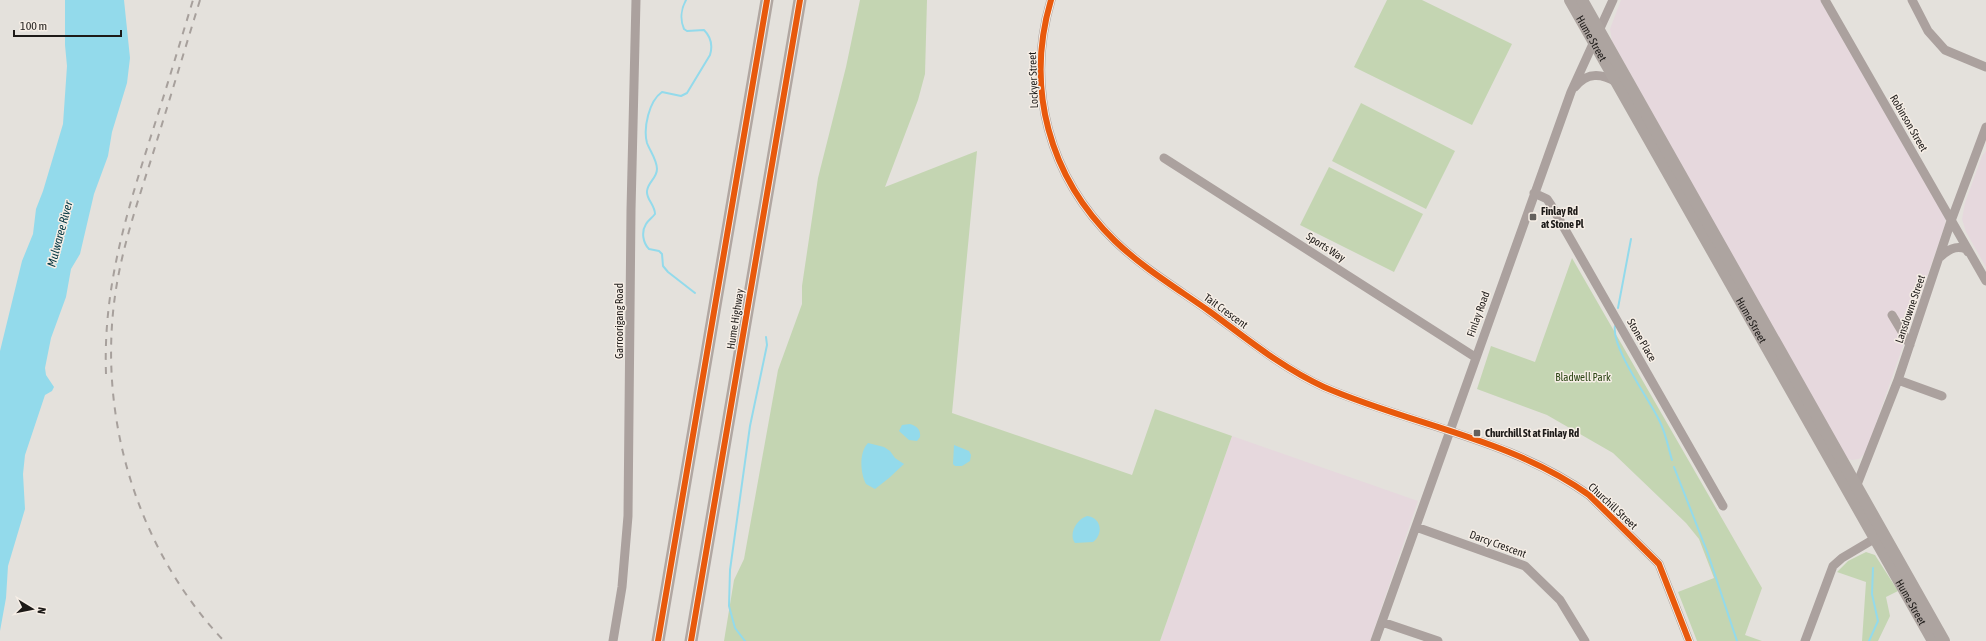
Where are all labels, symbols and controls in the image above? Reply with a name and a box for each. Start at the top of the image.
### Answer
scale bar [14,12,121,38]
street label: Hume Street [1574,13,1609,63]
text: 100 m [20,19,47,33]
street label: Lockyer Street [1026,51,1040,109]
street label: Robinson Street [1888,92,1930,154]
water label: Mulwaree River [44,199,76,268]
place label: Finlay Rd at Stone Pl [1541,205,1585,230]
marker: Finlay Rd at Stone Pl [1528,212,1538,222]
street label: Sports Way [1304,230,1348,264]
street label: Lansdowne Street [1893,273,1927,345]
street label: Garroorigang Road [613,283,625,359]
street label: Hume Highway [724,287,746,350]
street label: Finlay Road [1464,290,1492,338]
street label: Tait Crescent [1202,291,1250,331]
street label: Hume Street [1734,295,1769,345]
street label: Stone Place [1625,317,1659,363]
park label: Bladwell Park [1555,371,1611,383]
place label: Churchill St at Finlay Rd [1485,427,1579,439]
marker: Churchill St at Finlay Rd [1472,428,1482,438]
street label: Churchill Street [1586,480,1640,532]
street label: Darcy Crescent [1468,528,1528,560]
street label: Hume Street [1893,577,1929,627]
north arrow [12,589,52,629]
text: N [35,606,48,615]

